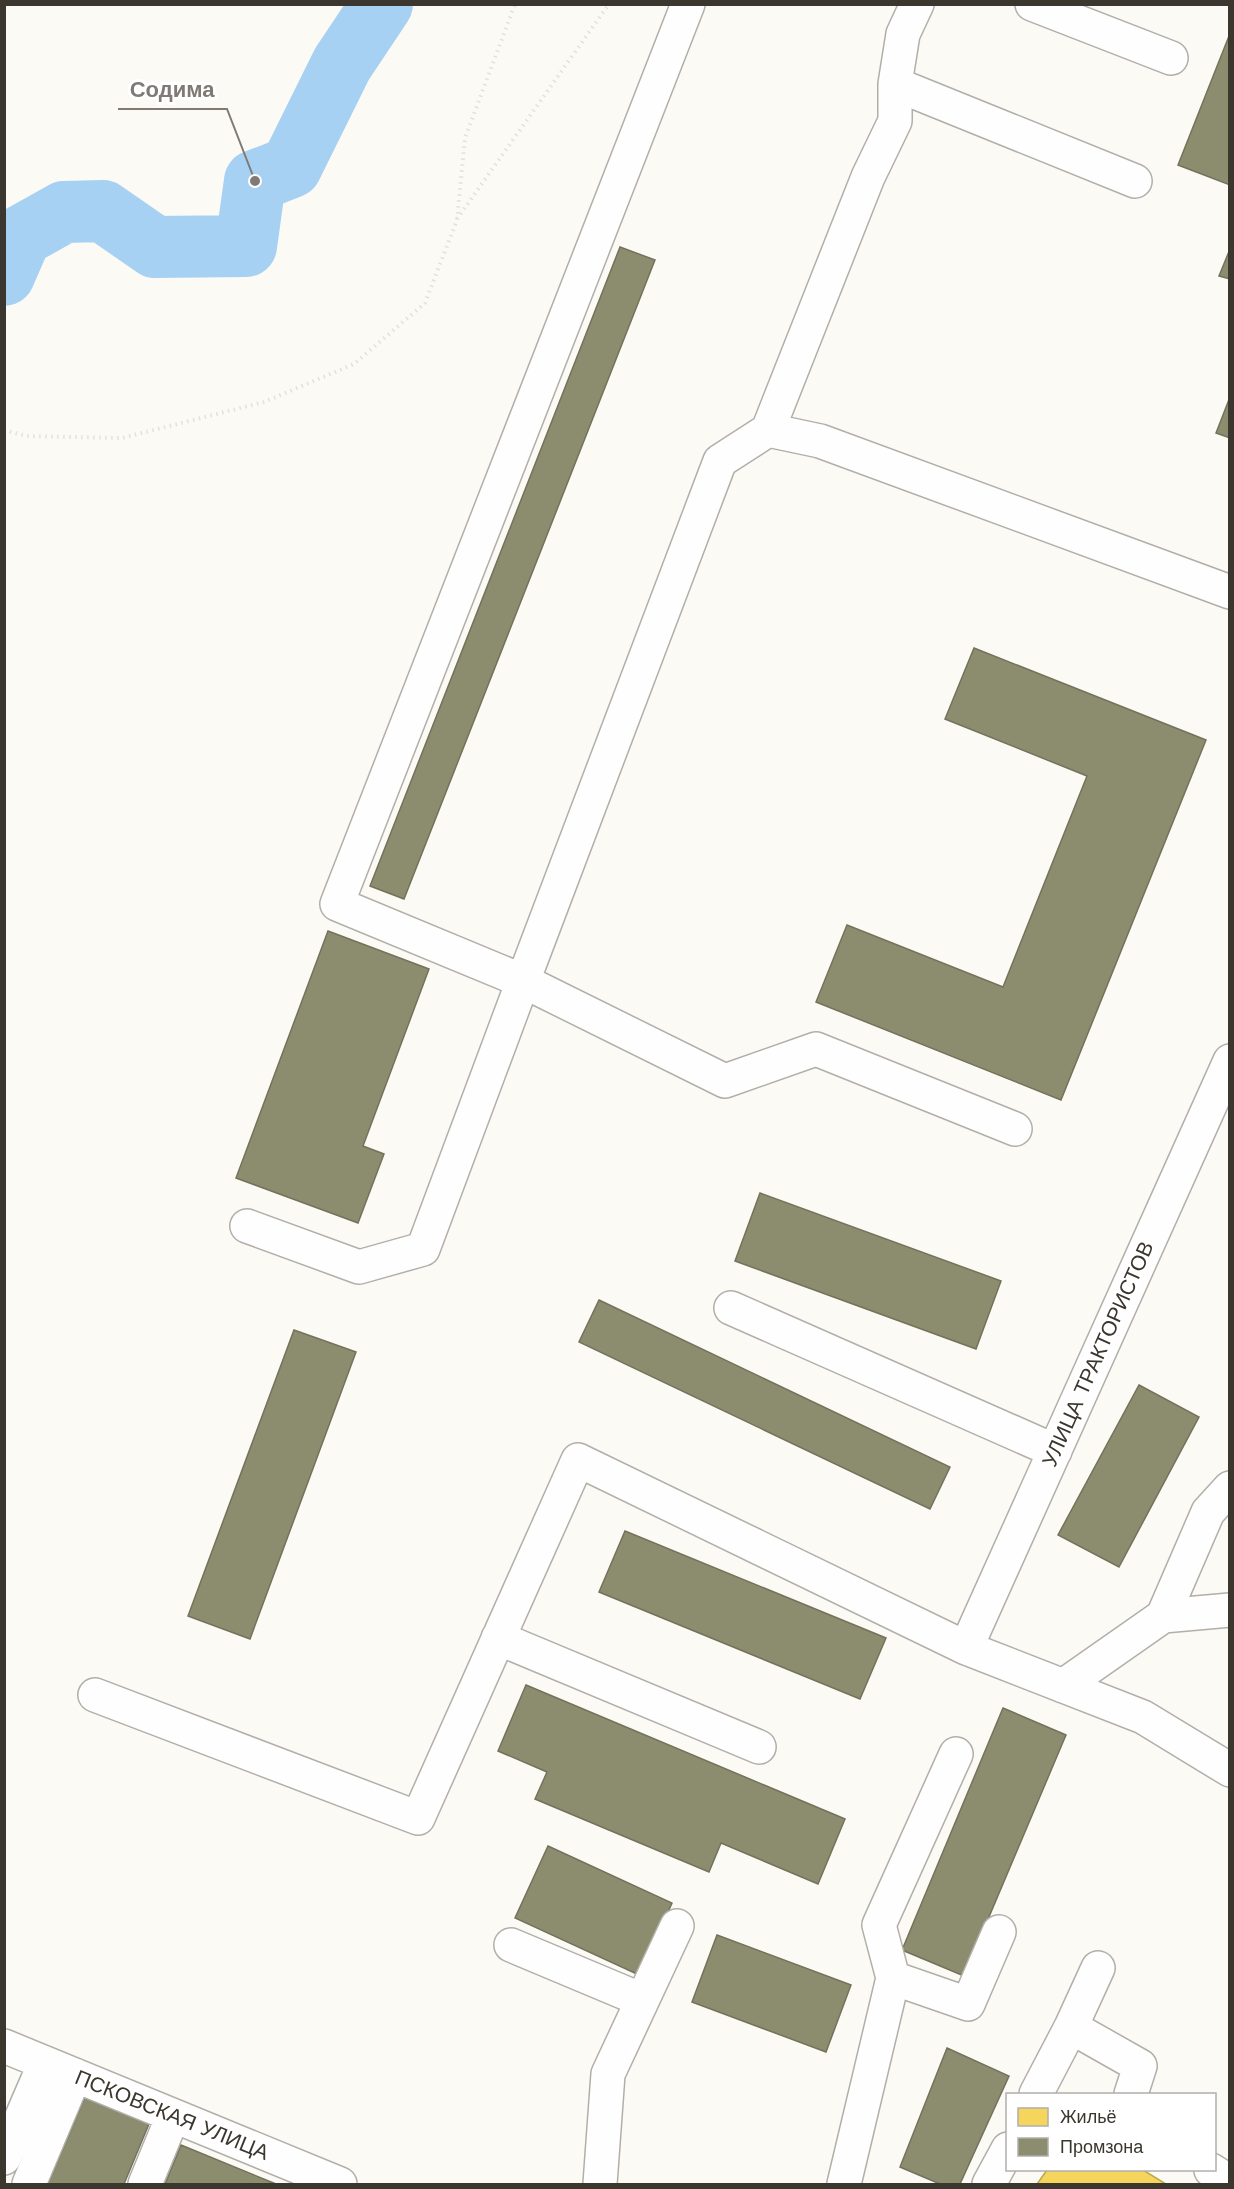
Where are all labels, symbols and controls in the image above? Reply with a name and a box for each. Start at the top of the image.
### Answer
callout: Содима [118,69,227,109]
text: Содима [130,77,215,102]
street label: УЛИЦА ТРАКТОРИСТОВ [1037,1237,1159,1470]
street label: ПСКОВСКАЯ УЛИЦА [72,2064,273,2165]
legend [1006,2093,1216,2171]
text: Жильё [1060,2106,1117,2127]
text: Промзона [1060,2136,1144,2157]

